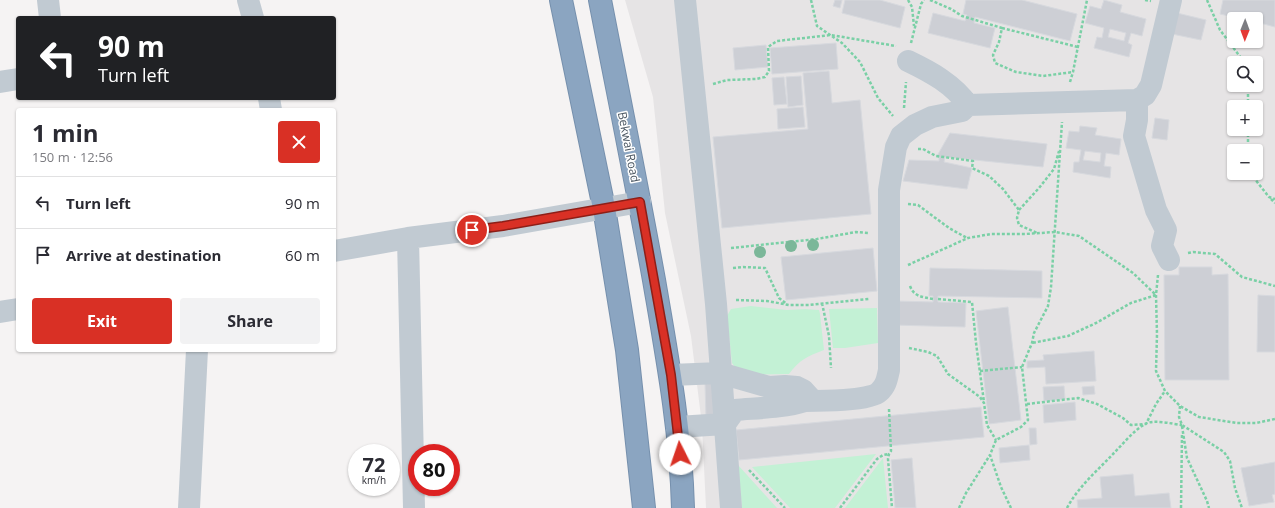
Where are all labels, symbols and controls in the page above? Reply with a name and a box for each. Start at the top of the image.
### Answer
north arrow [1227,12,1263,48]
map controls [1227,12,1263,180]
text: 90 m [98,27,165,65]
icon: left [32,32,84,84]
button: search [1227,56,1263,92]
text: Turn left [98,63,169,87]
button: + [1227,100,1263,136]
street label: Bekwai Road [614,110,644,184]
text: 1 min [32,116,99,149]
button: close [278,121,320,163]
button: − [1227,144,1263,180]
text: 150 m · 12:56 [32,148,113,166]
icon: left [32,192,54,214]
text: Turn left [66,193,131,213]
text: 90 m [285,193,320,213]
pin [455,213,489,247]
icon: arrive [461,219,483,241]
icon: arrive [32,244,54,266]
text: Arrive at destination [66,245,221,265]
text: 60 m [285,245,320,265]
button: Exit [32,298,172,344]
button: Share [180,298,320,344]
position arrow [659,433,701,475]
speed limit sign: 80 [408,444,460,496]
text: 72 [363,451,385,478]
text: km/h [362,473,386,487]

